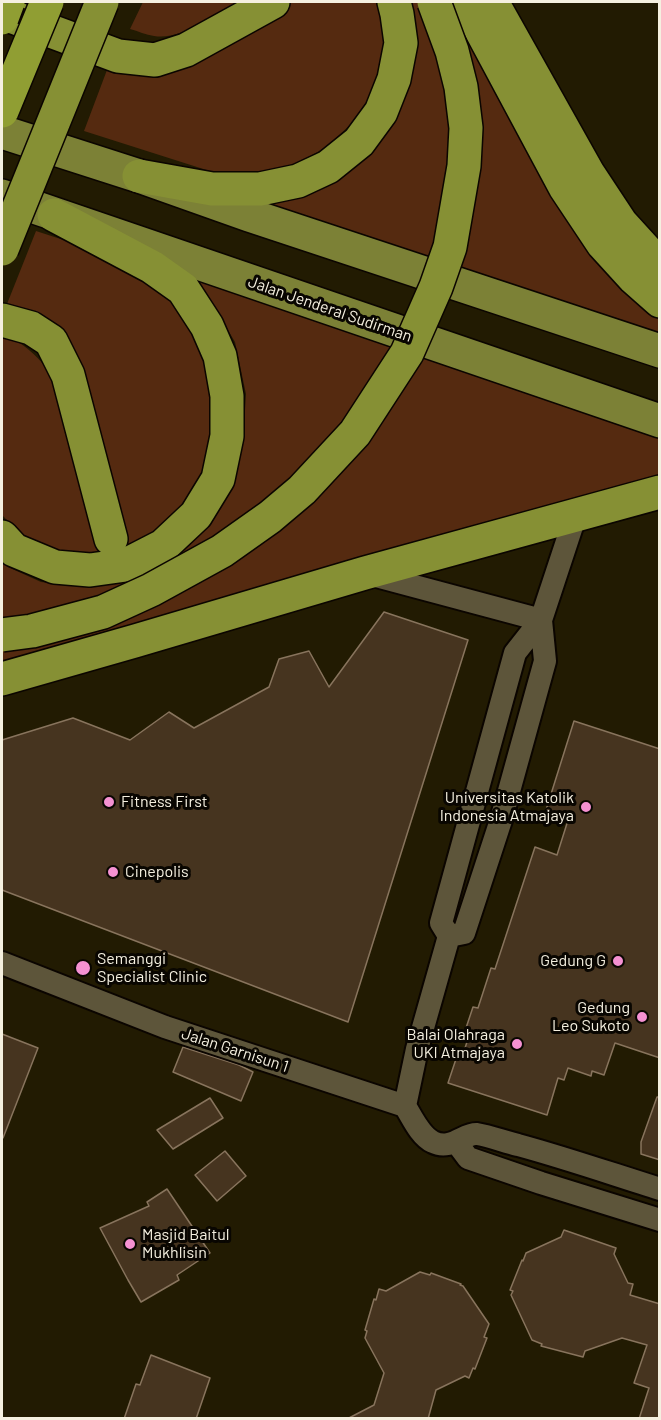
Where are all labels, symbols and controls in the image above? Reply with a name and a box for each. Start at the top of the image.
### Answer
street label: Jalan Jenderal Sudirman [246,272,414,346]
place label: Universitas Katolik Indonesia Atmajaya [440,788,574,826]
place label: Fitness First [121,792,208,812]
marker: Fitness First [102,795,116,809]
marker: Universitas Katolik Indonesia Atmajaya [579,800,593,814]
place label: Cinepolis [125,862,189,882]
marker: Cinepolis [106,865,120,879]
place label: Semanggi Specialist Clinic [97,949,207,987]
place label: Gedung G [540,951,606,971]
marker: Gedung G [611,954,625,968]
marker: Semanggi Specialist Clinic [74,959,92,977]
place label: Gedung Leo Sukoto [552,998,630,1036]
marker: Gedung Leo Sukoto [635,1010,649,1024]
street label: Jalan Garnisun 1 [179,1024,291,1076]
place label: Balai Olahraga UKI Atmajaya [407,1025,505,1063]
marker: Balai Olahraga UKI Atmajaya [510,1037,524,1051]
place label: Masjid Baitul Mukhlisin [142,1225,230,1263]
marker: Masjid Baitul Mukhlisin [123,1237,137,1251]

